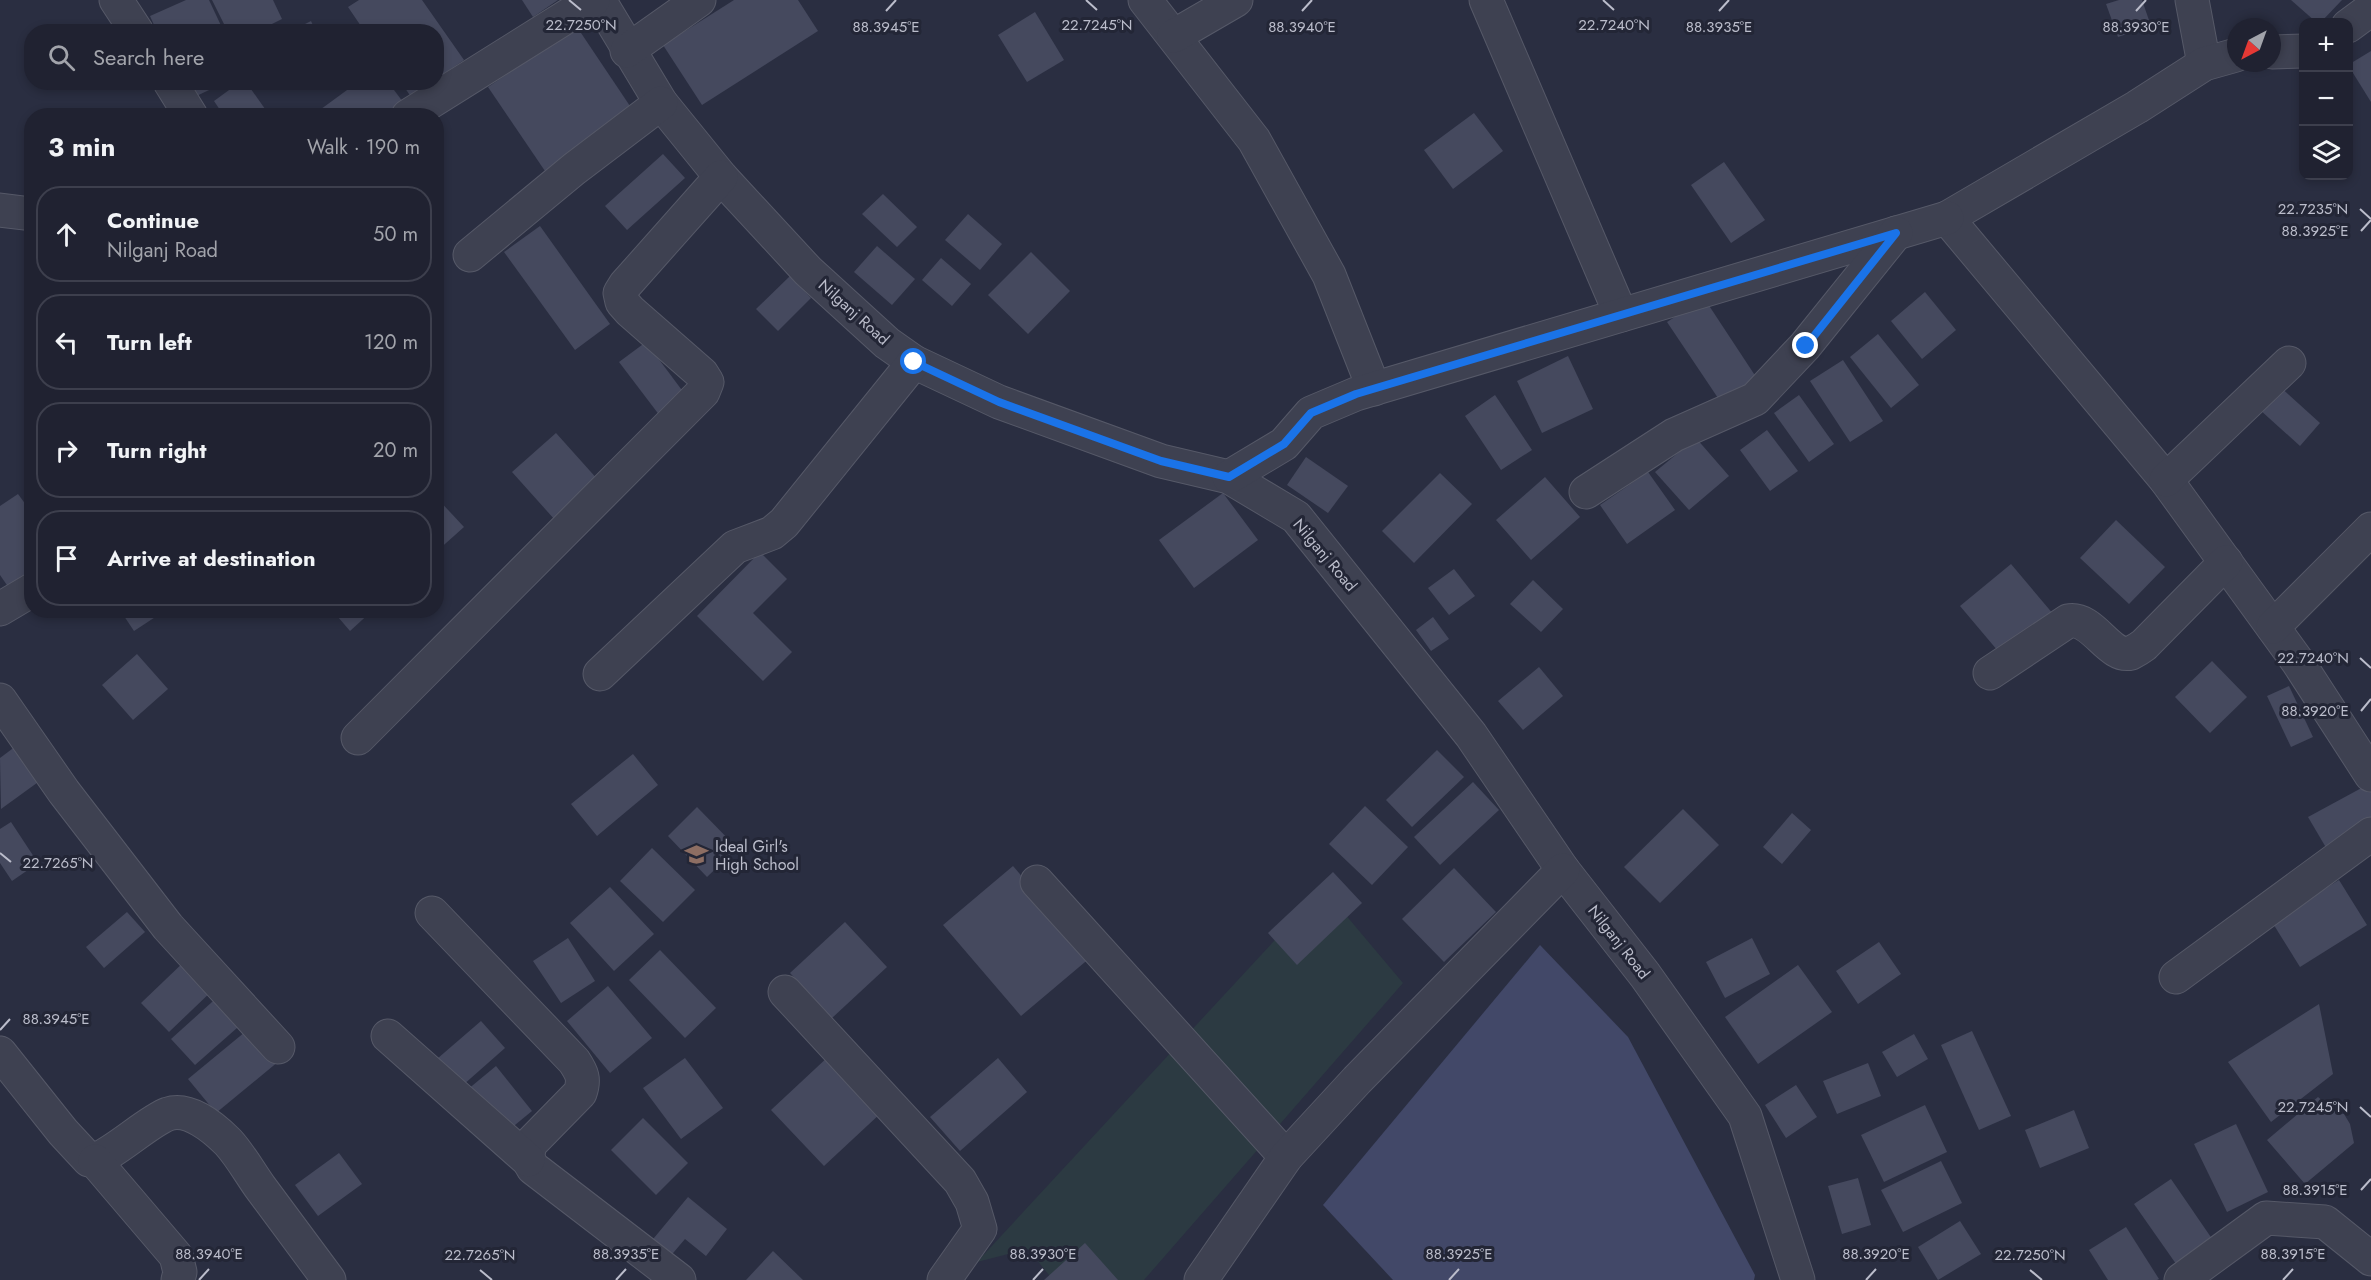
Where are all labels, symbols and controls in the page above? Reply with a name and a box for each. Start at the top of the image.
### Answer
text: 22.7250°N [545,14,617,36]
text: 22.7245°N [1062,14,1132,36]
text: 22.7240°N [1578,14,1650,36]
text: 88.3945°E [852,16,920,38]
text: 88.3940°E [1268,16,1336,38]
text: 88.3935°E [1686,16,1752,38]
text: 88.3930°E [2102,16,2170,38]
north arrow [2227,18,2281,72]
map controls [2299,18,2353,180]
button: + [2299,18,2353,72]
search box [24,24,444,90]
icon: search [45,41,78,74]
text: Search here [93,41,204,73]
button: − [2299,72,2353,126]
button: layers [2299,126,2353,180]
text: 3 min [48,128,115,166]
text: Walk · 190 m [307,133,420,162]
text: 22.7235°N [2278,198,2348,220]
text: Continue [107,204,199,236]
icon: ahead [50,218,83,251]
text: 50 m [373,220,418,249]
text: 88.3925°E [2282,220,2348,242]
text: Nilganj Road [107,236,218,265]
street label: Nilganj Road [813,274,895,350]
icon: left [50,326,83,359]
text: Turn left [107,326,192,358]
text: 120 m [364,328,418,357]
route end [1792,332,1818,358]
route start [900,348,926,374]
icon: right [50,434,83,467]
text: Turn right [107,434,207,466]
text: 20 m [373,436,418,465]
street label: Nilganj Road [1288,514,1362,596]
icon: arrive [50,542,83,575]
text: Arrive at destination [107,542,316,574]
text: 22.7240°N [2277,647,2349,669]
text: 88.3920°E [2281,700,2349,722]
place label: Ideal Girl's High School [715,835,799,876]
school or university icon: Ideal Girl's High School [684,842,710,868]
text: 22.7265°N [23,852,93,874]
street label: Nilganj Road [1583,900,1655,984]
text: 88.3945°E [22,1008,90,1030]
text: 22.7245°N [2278,1096,2348,1118]
text: 88.3915°E [2282,1179,2348,1201]
text: 88.3940°E [175,1243,243,1265]
text: 88.3935°E [593,1243,659,1265]
text: 88.3930°E [1009,1243,1077,1265]
text: 88.3925°E [1426,1243,1492,1265]
text: 88.3920°E [1842,1243,1910,1265]
text: 88.3915°E [2260,1243,2326,1265]
text: 22.7265°N [445,1244,515,1266]
text: 22.7250°N [1994,1244,2066,1266]

